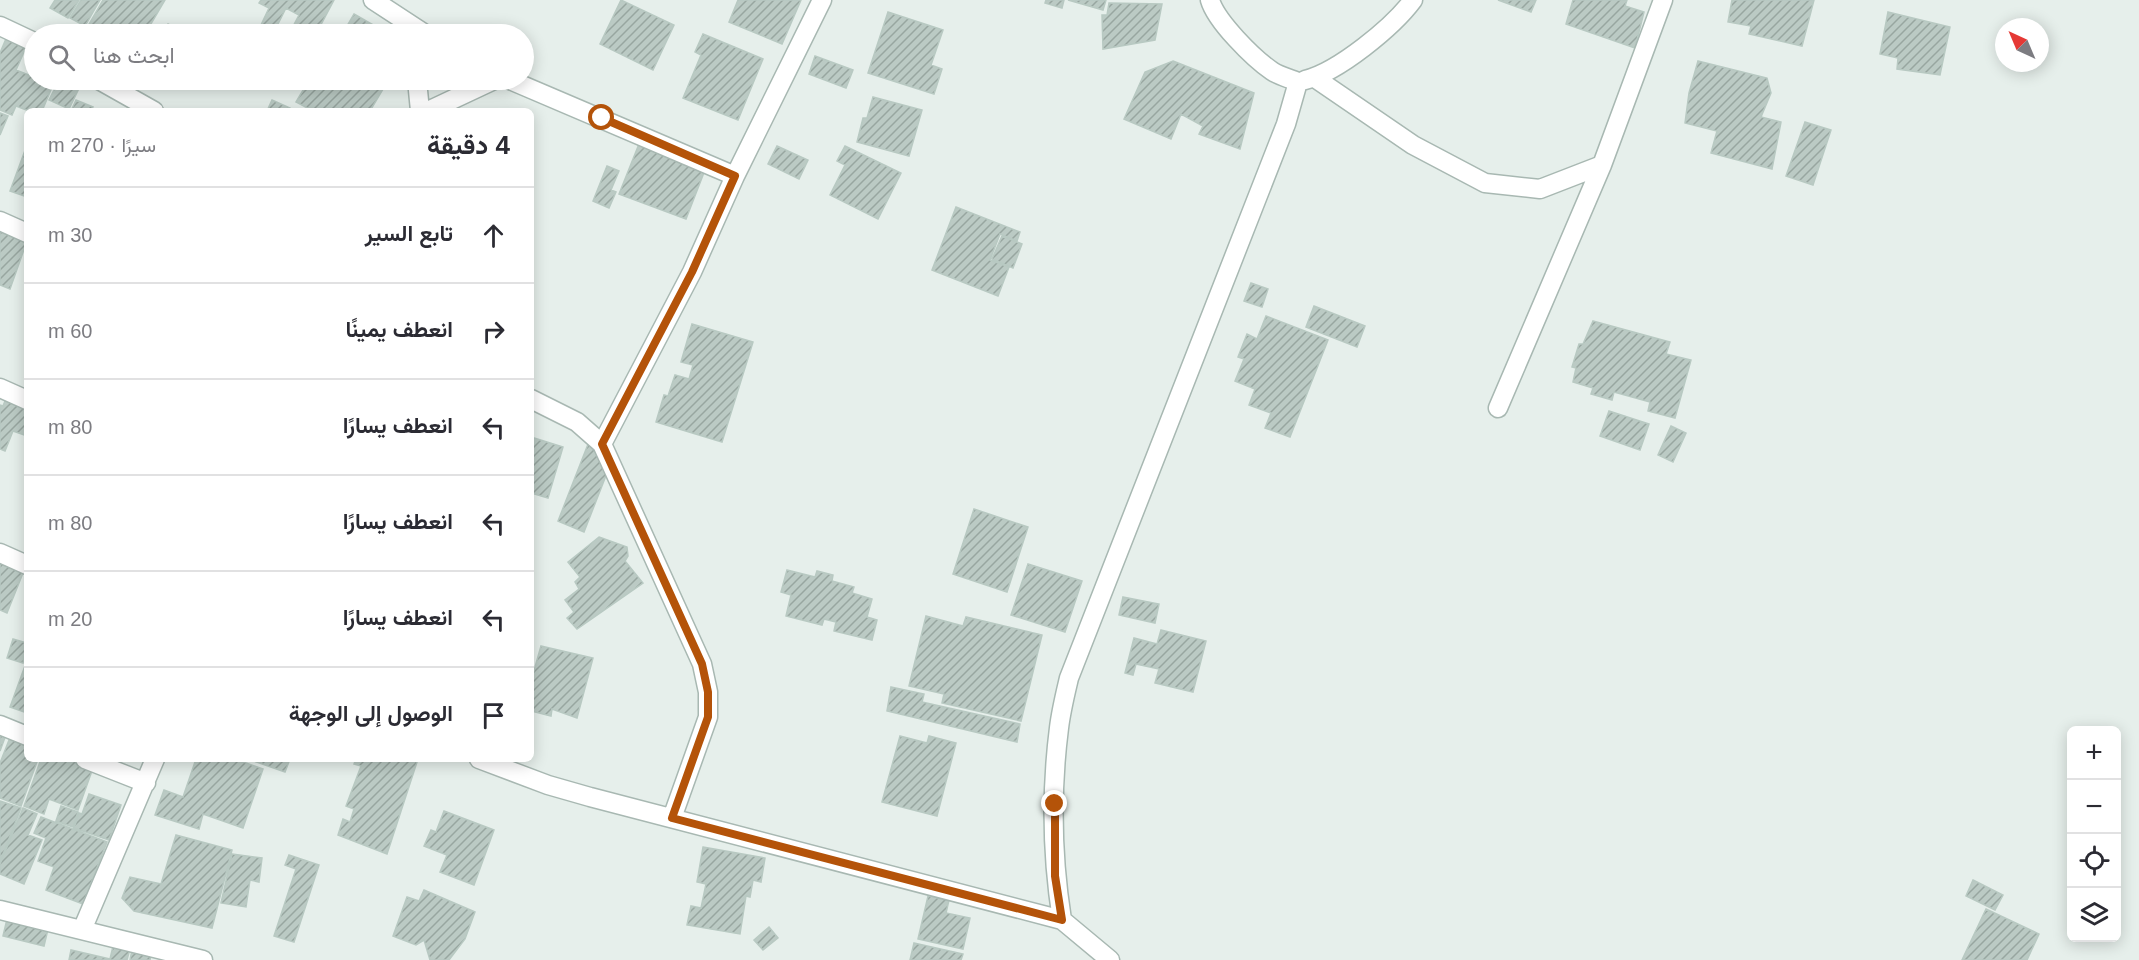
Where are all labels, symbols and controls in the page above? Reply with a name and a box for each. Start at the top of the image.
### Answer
north arrow [1995,18,2049,72]
search box [24,24,534,90]
icon: search [45,41,78,74]
text: ابحث هنا [93,43,175,68]
route start [588,104,614,130]
text: 4 دقيقة [427,130,510,160]
text: سيرًا · 270 m [48,134,156,156]
icon: ahead [477,219,510,252]
text: تابع السير [365,221,453,246]
text: 30 m [48,224,92,246]
icon: right [477,315,510,348]
text: انعطف يمينًا [345,317,453,342]
text: 60 m [48,320,92,342]
icon: left [477,411,510,444]
text: انعطف يسارًا [343,413,453,438]
text: 80 m [48,416,92,438]
icon: left [477,507,510,540]
text: انعطف يسارًا [343,509,453,534]
text: 80 m [48,512,92,534]
icon: left [477,603,510,636]
text: انعطف يسارًا [343,605,453,630]
text: 20 m [48,608,92,630]
icon: arrive [477,699,510,732]
text: الوصول إلى الوجهة [289,701,453,726]
map controls [2067,726,2121,942]
button: + [2067,726,2121,780]
button: − [2067,780,2121,834]
route end [1041,790,1067,816]
button: locate [2067,834,2121,888]
button: layers [2067,888,2121,942]

